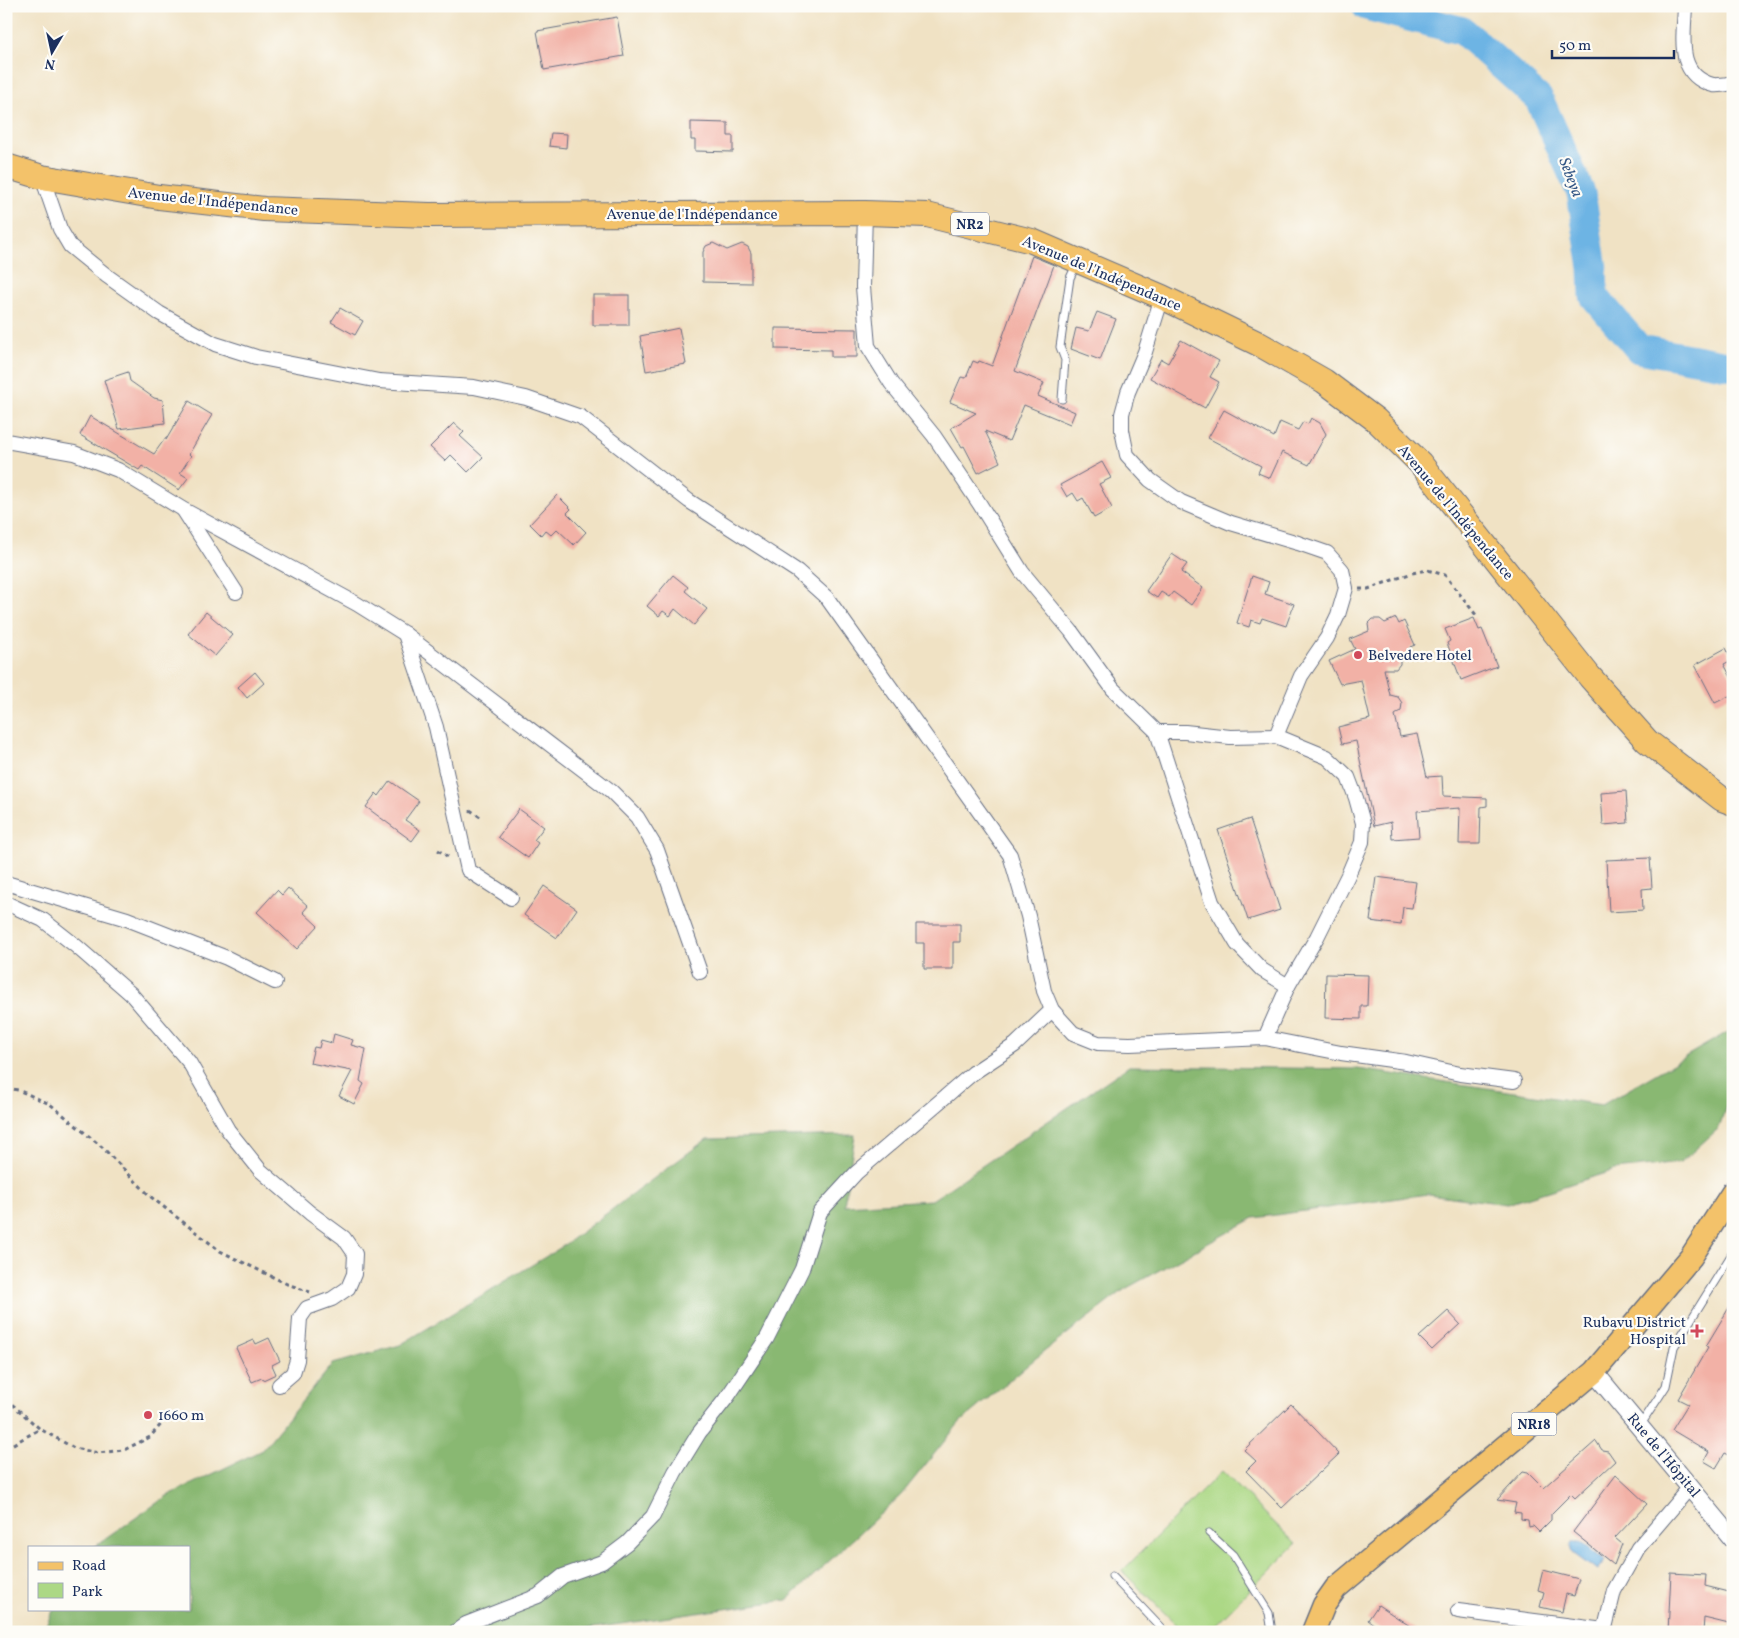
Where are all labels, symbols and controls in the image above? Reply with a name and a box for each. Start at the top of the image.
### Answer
north arrow [28,28,78,78]
scale bar [1552,28,1674,60]
text: 50 m [1559,36,1591,57]
text: N [44,53,57,74]
water label: Sebeya [1553,155,1588,201]
street label: Avenue de l'Indépendance [127,183,299,222]
street label: Avenue de l'Indépendance [606,205,778,226]
road number: NR2 [951,212,989,235]
street label: Avenue de l'Indépendance [1019,231,1184,317]
street label: Avenue de l'Indépendance [1392,441,1518,585]
place label: Belvedere Hotel [1368,646,1472,667]
marker: Belvedere Hotel [1352,649,1364,661]
place label: Rubavu District Hospital [1583,1313,1686,1351]
marker: Rubavu District Hospital [1690,1324,1704,1338]
place label: 1660 m [158,1406,204,1427]
marker: 1660 m [142,1409,154,1421]
street label: Rue de l'Hôpital [1621,1409,1704,1503]
road number: NR18 [1512,1412,1556,1436]
legend [28,1546,190,1610]
text: Road [72,1556,106,1577]
text: Park [72,1582,103,1603]

